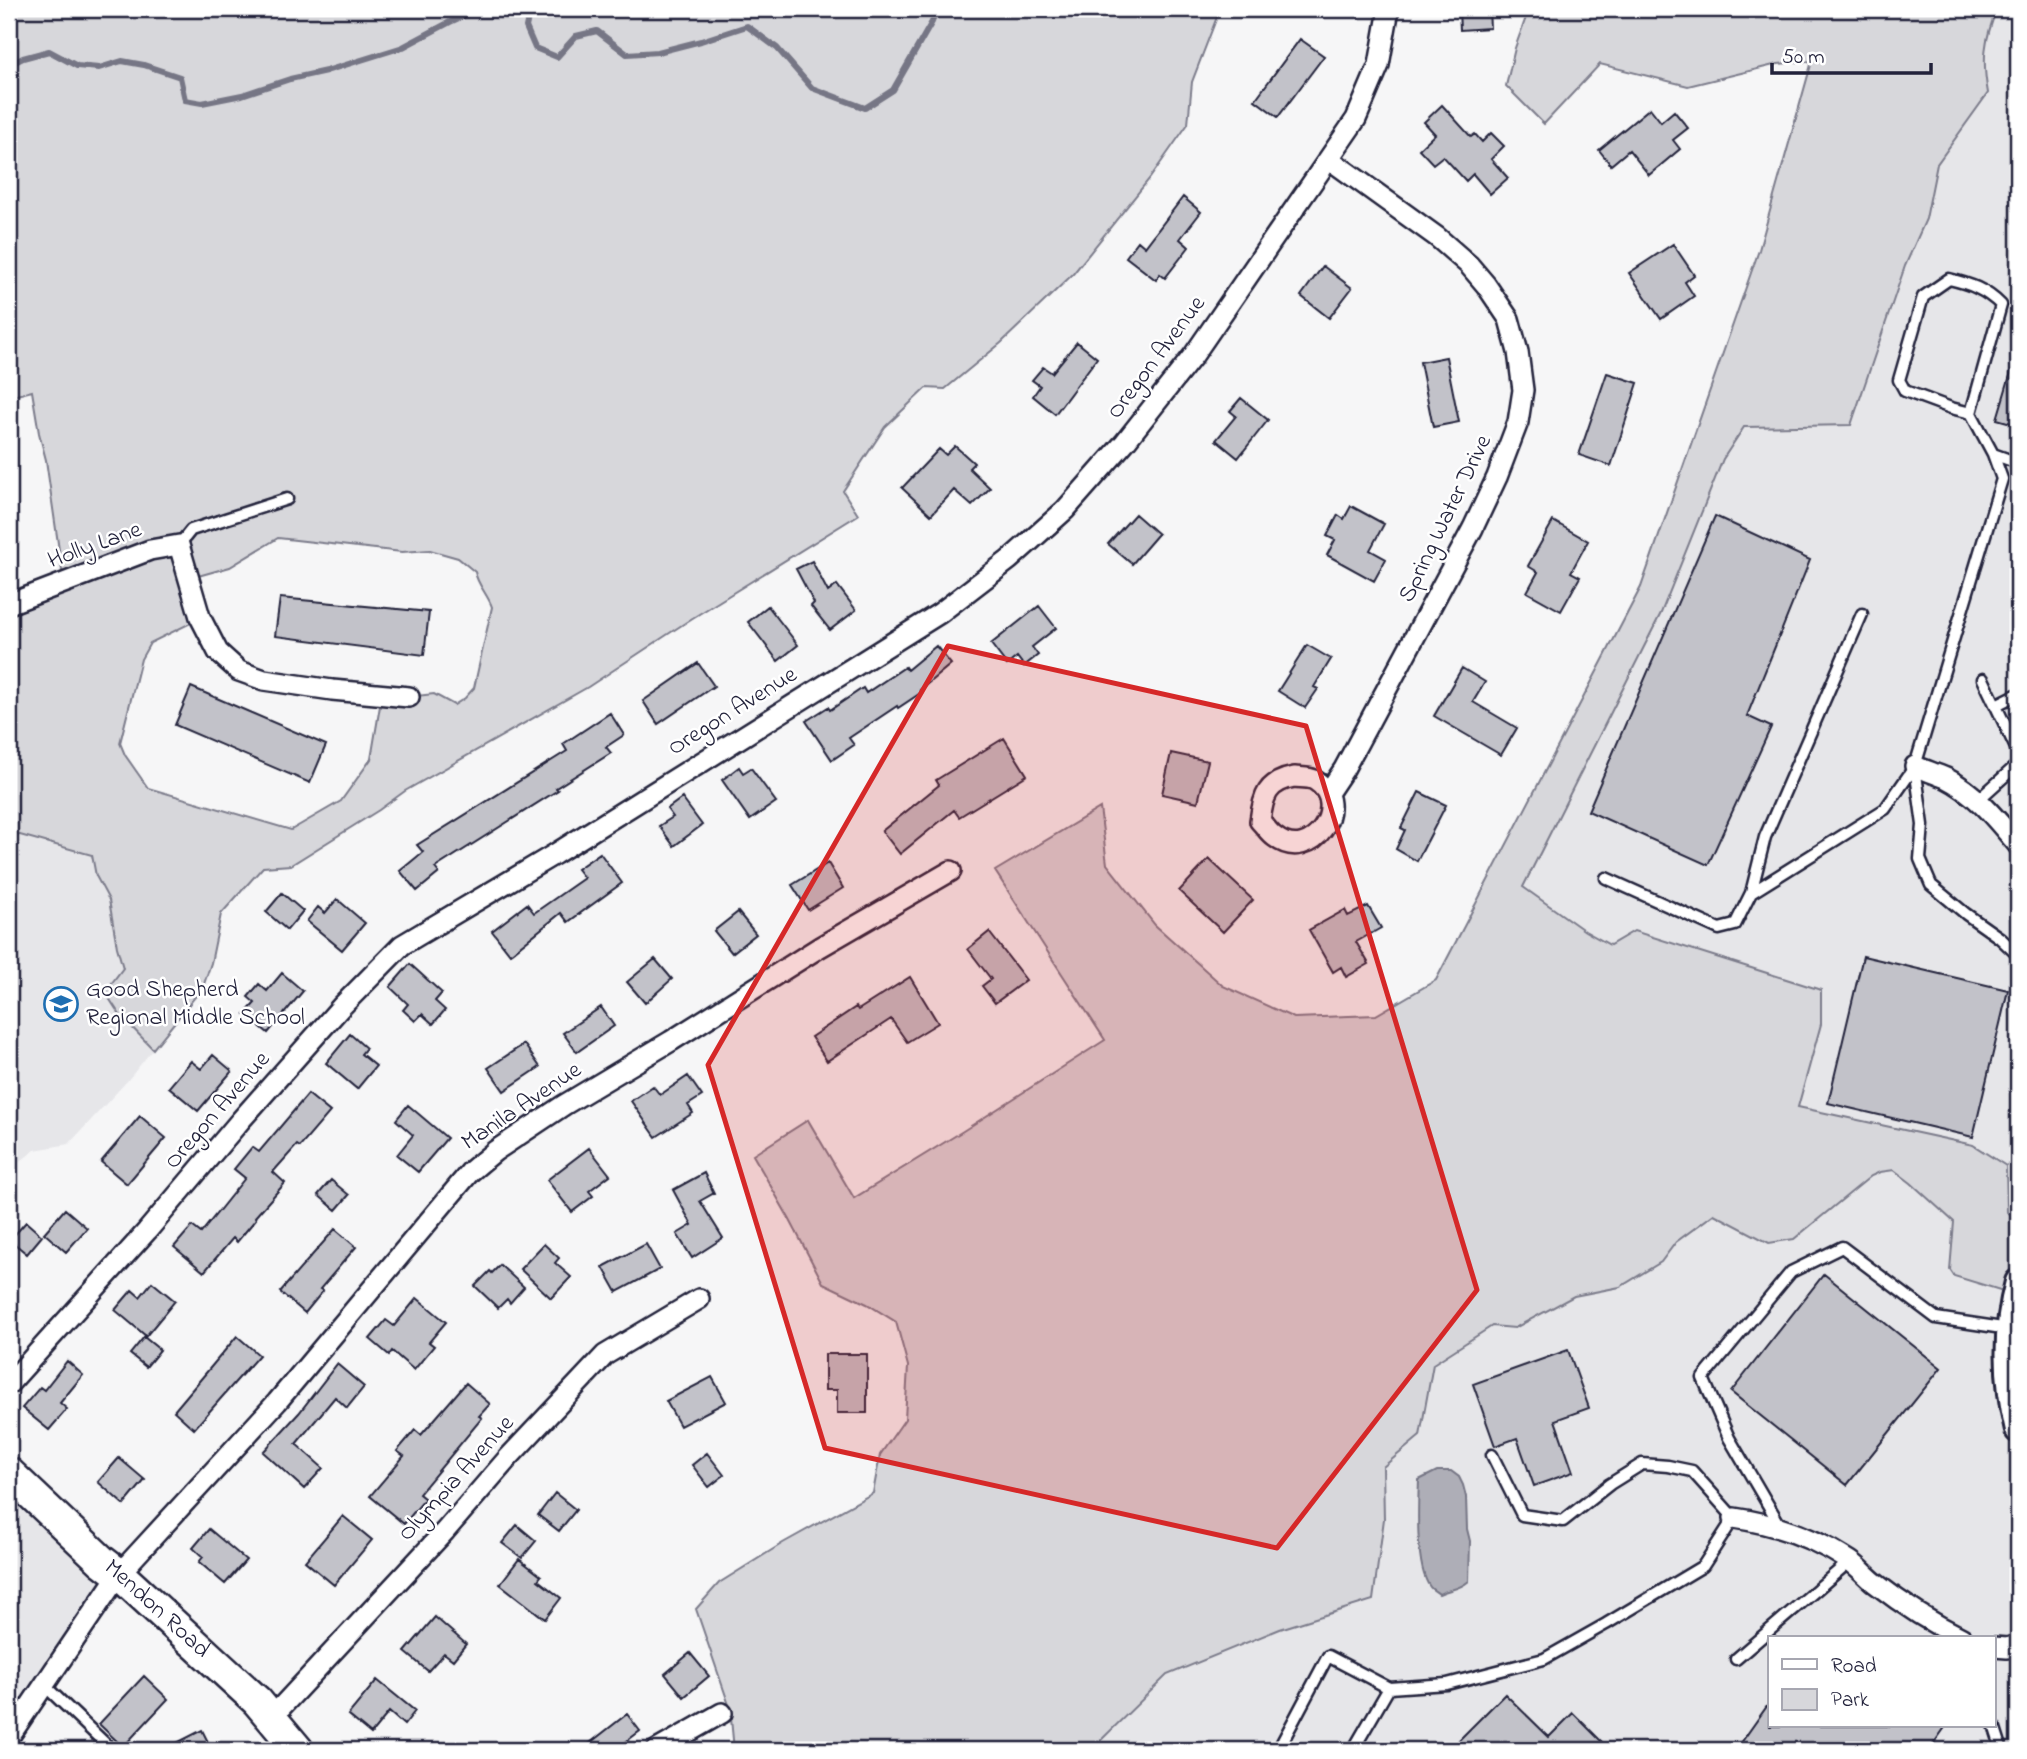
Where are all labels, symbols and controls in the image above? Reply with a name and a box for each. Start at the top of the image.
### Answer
scale bar [1772,32,1931,76]
text: 50 m [1782,43,1825,73]
street label: Oregon Avenue [1099,289,1215,427]
street label: Spring Water Drive [1390,429,1502,609]
street label: Holly Lane [43,513,147,580]
street label: Oregon Avenue [661,658,805,766]
place label: Good Shepherd Regional Middle School [86,973,305,1036]
school or university icon: Good Shepherd Regional Middle School [42,985,80,1023]
street label: Oregon Avenue [157,1044,280,1178]
street label: Manila Avenue [455,1054,589,1160]
street label: Olympia Avenue [391,1408,524,1551]
street label: Mendon Road [96,1551,218,1667]
legend [1768,1636,1996,1728]
text: Road [1831,1652,1877,1682]
text: Park [1831,1686,1870,1716]

